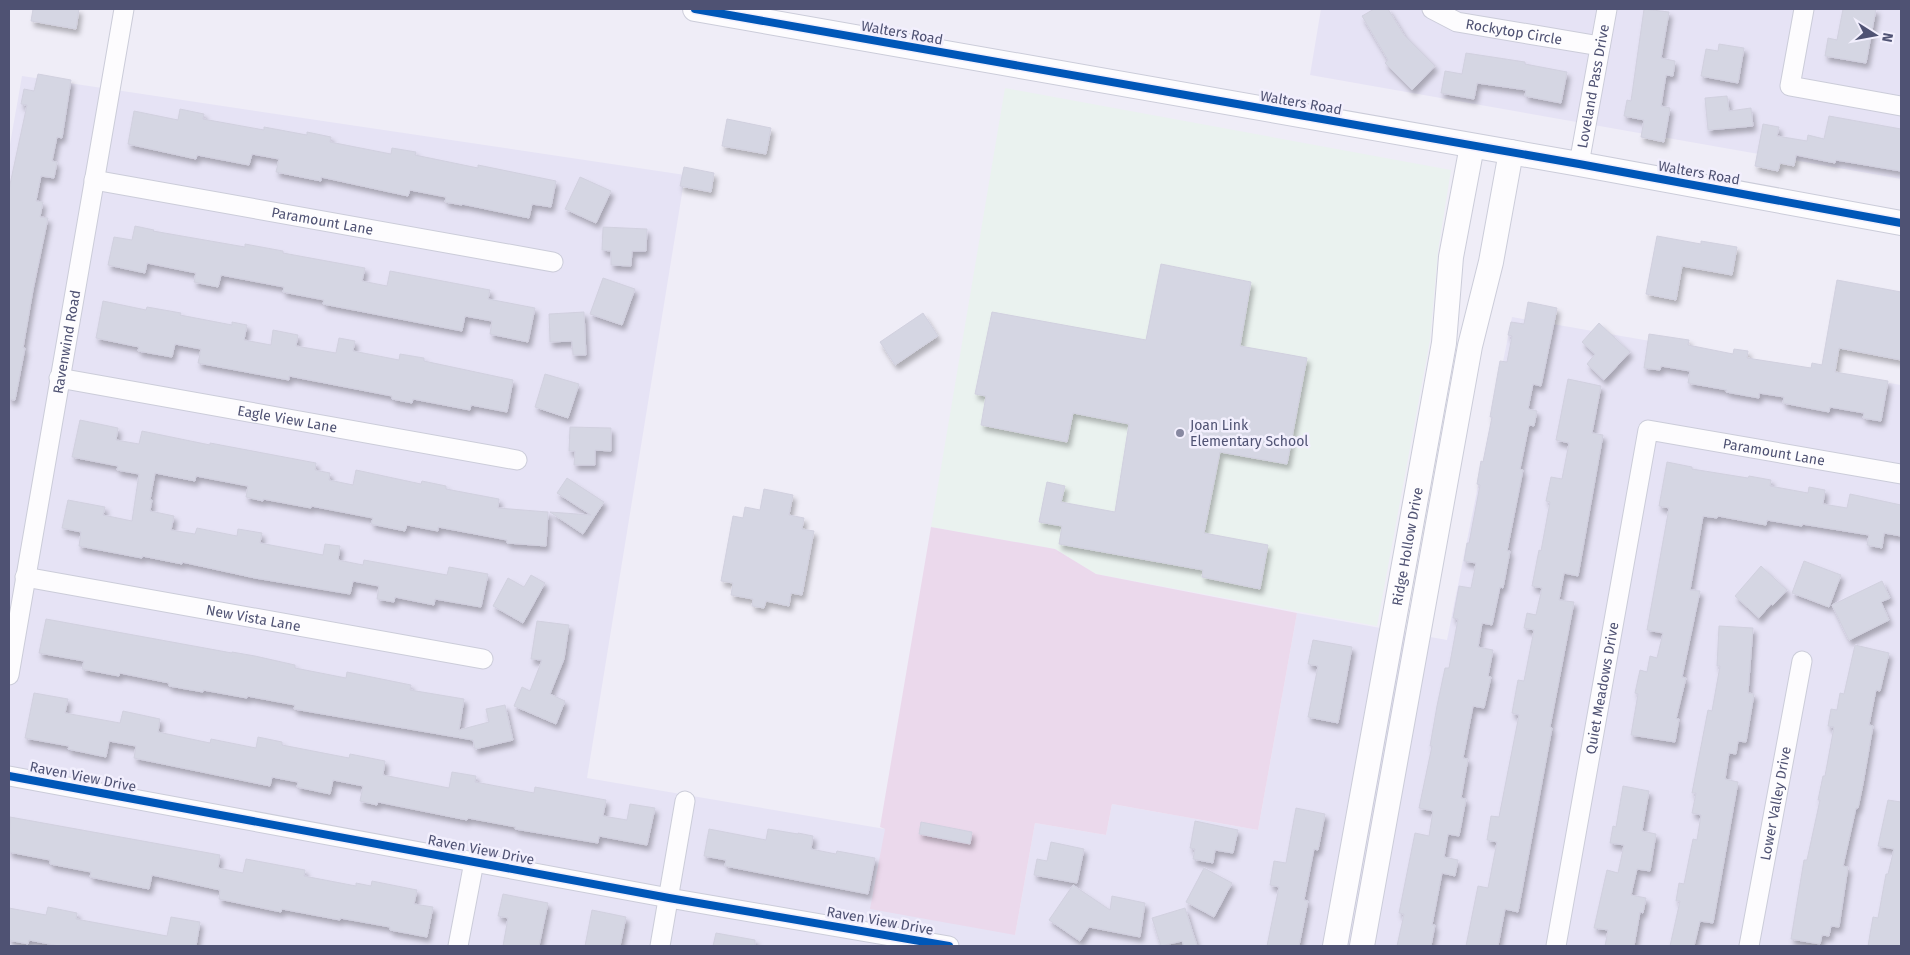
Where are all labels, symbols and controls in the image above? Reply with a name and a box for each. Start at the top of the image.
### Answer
north arrow [1850,10,1900,60]
street label: Rockytop Circle [1465,15,1564,48]
street label: Walters Road [860,17,944,49]
street label: Loveland Pass Drive [1574,23,1613,150]
text: N [1878,31,1897,44]
street label: Walters Road [1259,87,1343,119]
street label: Walters Road [1657,157,1741,189]
street label: Paramount Lane [270,203,375,238]
street label: Ravenwind Road [49,289,84,395]
street label: Eagle View Lane [236,402,339,436]
place label: Joan Link Elementary School [1190,417,1308,450]
marker: Joan Link Elementary School [1174,427,1186,439]
street label: Paramount Lane [1722,435,1826,469]
street label: Ridge Hollow Drive [1388,486,1426,607]
street label: New Vista Lane [205,601,302,635]
street label: Quiet Meadows Drive [1582,621,1622,756]
street label: Lower Valley Drive [1757,745,1794,862]
street label: Raven View Drive [28,758,138,796]
street label: Raven View Drive [426,831,536,869]
street label: Raven View Drive [825,903,935,939]

